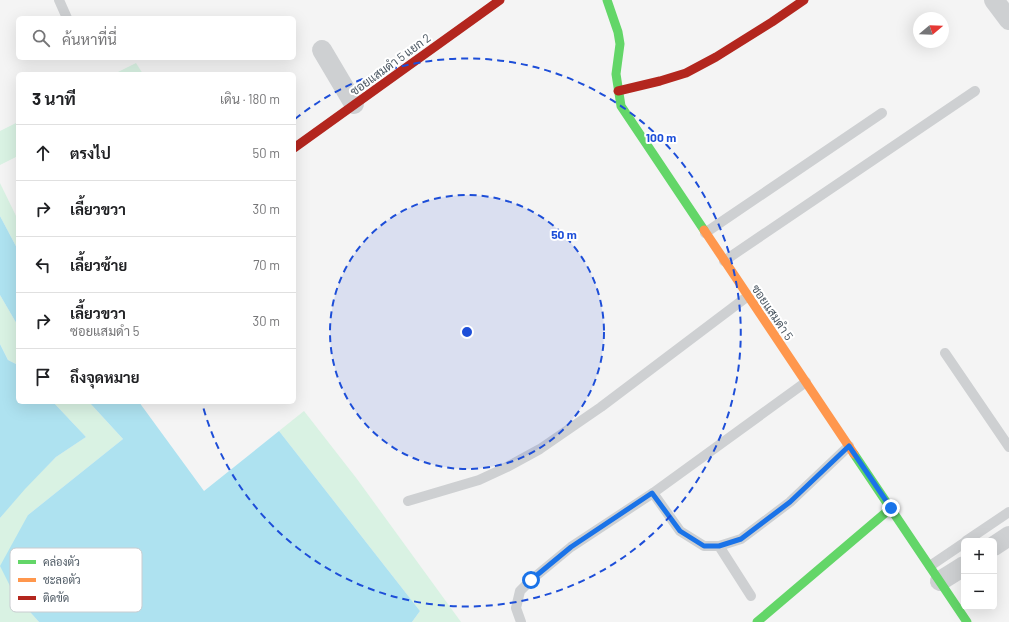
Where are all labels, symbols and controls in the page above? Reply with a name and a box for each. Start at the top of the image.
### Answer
north arrow [913,12,949,48]
search box [16,16,296,60]
icon: search [30,27,52,49]
text: ค้นหาที่นี่ [62,30,117,48]
street label: ซอยแสมดำ 5 แยก 2 [347,30,433,98]
text: 3 นาที [32,88,76,108]
text: เดิน · 180 m [220,91,280,107]
text: 100 m [646,130,676,144]
icon: ahead [32,142,54,164]
text: ตรงไป [70,144,111,162]
text: 50 m [253,145,280,161]
icon: right [32,198,54,220]
text: เลี้ยวขวา [70,200,126,218]
text: 30 m [253,201,280,217]
text: 50 m [551,227,577,241]
icon: left [32,254,54,276]
text: เลี้ยวซ้าย [70,256,127,274]
text: 70 m [253,257,280,273]
street label: ซอยแสมดำ 5 [749,282,797,342]
text: เลี้ยวขวา [70,304,126,322]
icon: right [32,310,54,332]
text: 30 m [253,313,280,329]
text: ซอยแสมดำ 5 [70,323,139,339]
centre of rings [460,325,474,339]
icon: arrive [32,366,54,388]
text: ถึงจุดหมาย [70,368,140,386]
route end [882,499,900,517]
map controls [961,538,997,610]
button: + [961,538,997,574]
legend [10,548,142,612]
text: คล่องตัว [43,555,80,568]
route start [522,571,540,589]
text: ชะลอตัว [43,573,81,586]
button: − [961,574,997,610]
text: ติดขัด [43,591,69,604]

